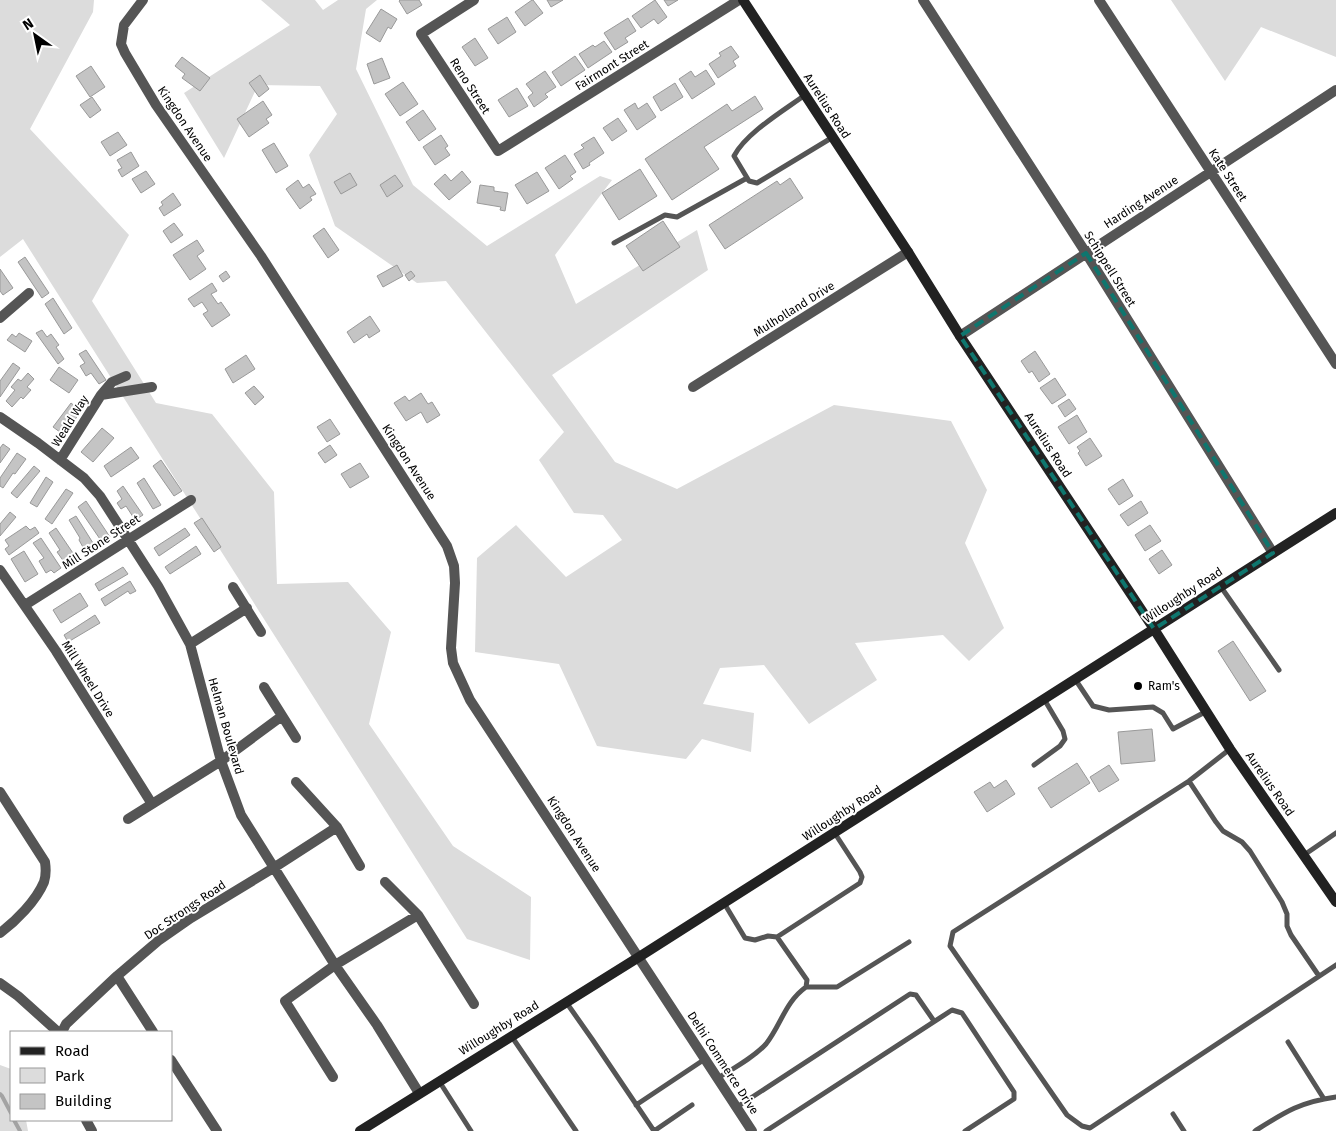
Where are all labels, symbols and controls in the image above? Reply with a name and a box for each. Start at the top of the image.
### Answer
north arrow [10,10,60,60]
text: N [20,15,37,34]
street label: Fairmont Street [573,36,652,93]
street label: Reno Street [447,56,493,117]
street label: Aurelius Road [801,71,853,141]
street label: Kingdon Avenue [155,84,215,164]
street label: Kate Street [1206,146,1251,205]
street label: Harding Avenue [1101,173,1181,231]
street label: Schippell Street [1081,229,1139,310]
street label: Mulholland Drive [751,278,837,340]
street label: Weald Way [49,393,91,449]
street label: Aurelius Road [1022,410,1074,480]
street label: Kingdon Avenue [379,421,439,503]
street label: Mill Stone Street [59,511,143,572]
street label: Willoughby Road [1141,564,1225,626]
street label: Mill Wheel Drive [59,638,117,720]
street label: Helman Boulevard [205,676,247,776]
place label: Ram's [1148,679,1180,693]
marker: Ram's [1132,680,1144,692]
street label: Aurelius Road [1243,749,1297,819]
street label: Willoughby Road [800,782,884,844]
street label: Kingdon Avenue [544,793,604,875]
street label: Doc Strongs Road [142,878,228,942]
street label: Willoughby Road [457,998,541,1058]
street label: Delhi Commerce Drive [685,1009,761,1117]
legend [10,1031,172,1121]
text: Road [55,1042,90,1060]
text: Park [55,1067,85,1085]
text: Building [55,1092,111,1110]

